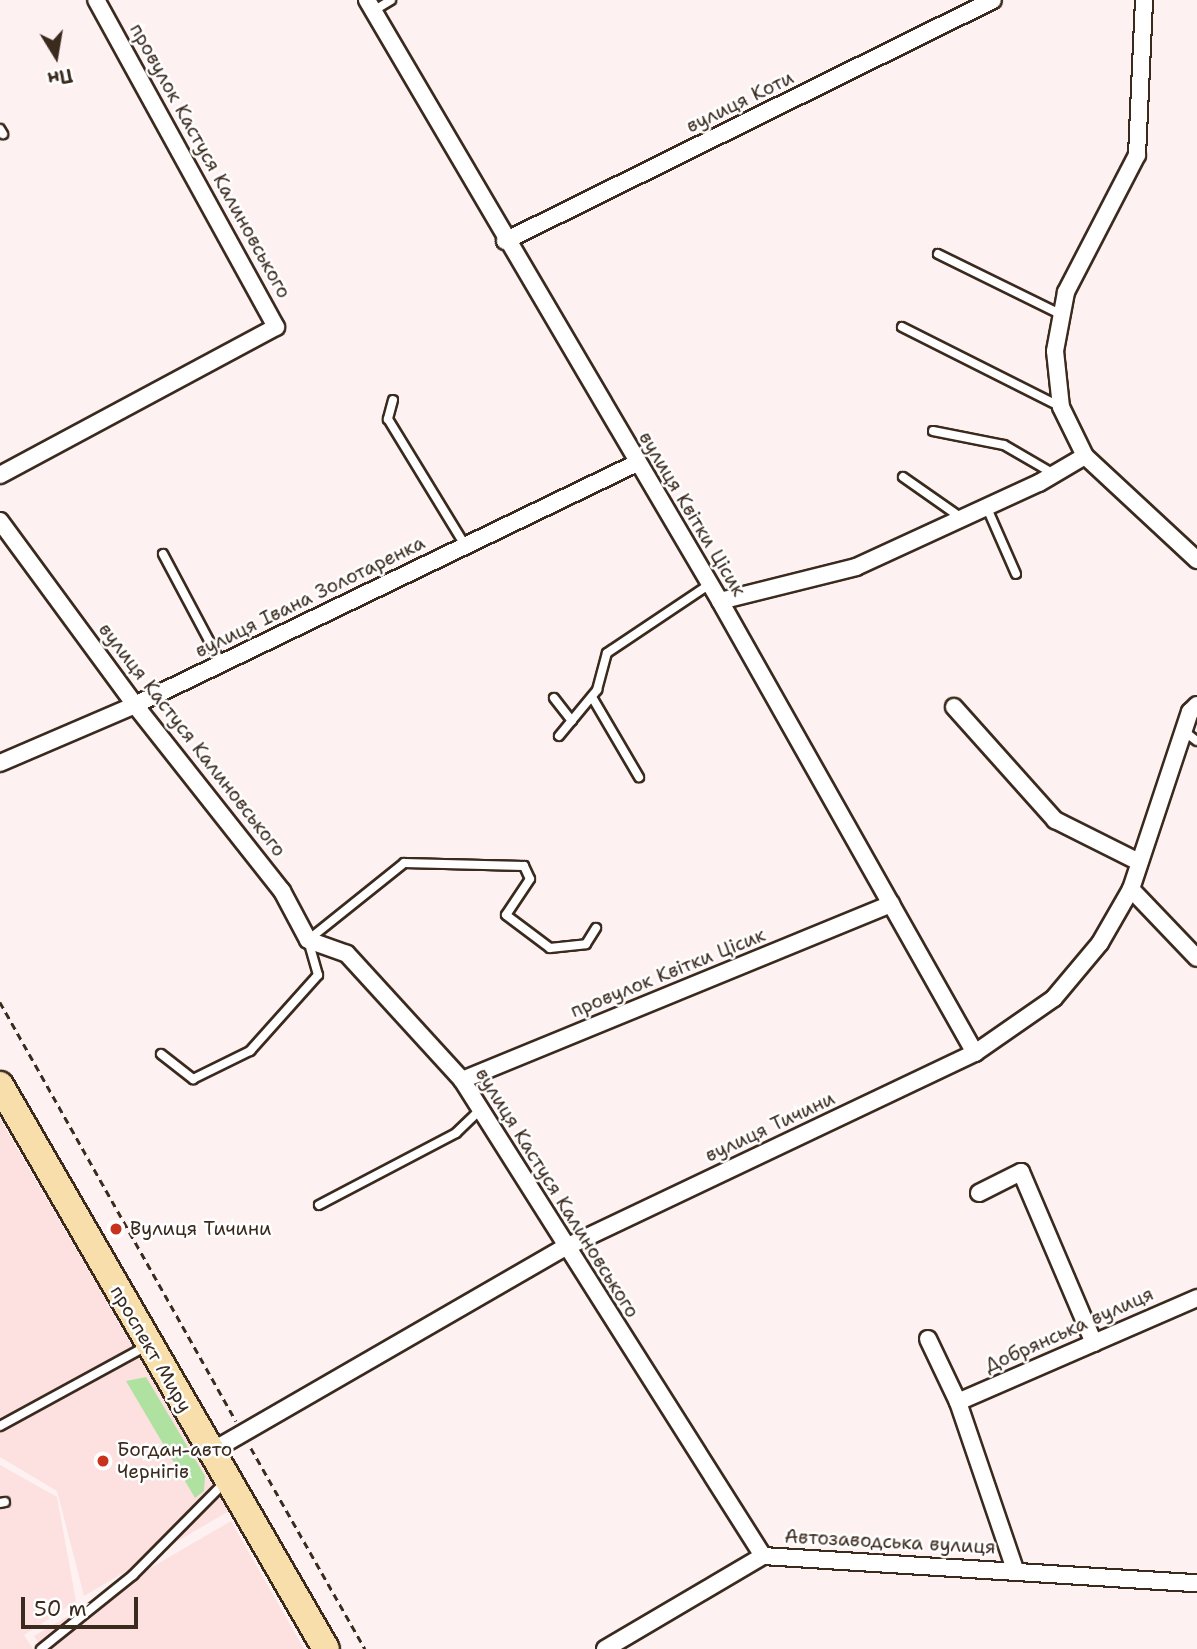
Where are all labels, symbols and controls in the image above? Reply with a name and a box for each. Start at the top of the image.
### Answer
street label: провулок Кастуся Калиновського [125,20,295,302]
north arrow [21,21,91,91]
text: Пн [45,62,75,92]
street label: вулиця Коти [683,66,797,138]
street label: вулиця Квітки Цісик [634,428,750,600]
street label: вулиця Івана Золотаренка [191,531,429,663]
street label: вулиця Кастуся Калиновського [94,619,290,861]
street label: провулок Квітки Цісик [567,923,769,1023]
street label: вулиця Кастуся Калиновського [470,1064,644,1322]
street label: вулиця Тичини [702,1087,838,1167]
place label: Вулиця Тичини [130,1218,271,1240]
marker: Вулиця Тичини [108,1221,124,1237]
street label: проспект Миру [106,1282,196,1416]
street label: Добрянська вулиця [981,1282,1157,1378]
place label: Богдан-авто Чернігів [117,1439,232,1483]
marker: Богдан-авто Чернігів [95,1453,111,1469]
street label: Автозаводська вулиця [784,1525,996,1559]
scale bar [24,1582,142,1626]
text: 50 m [34,1595,87,1623]

